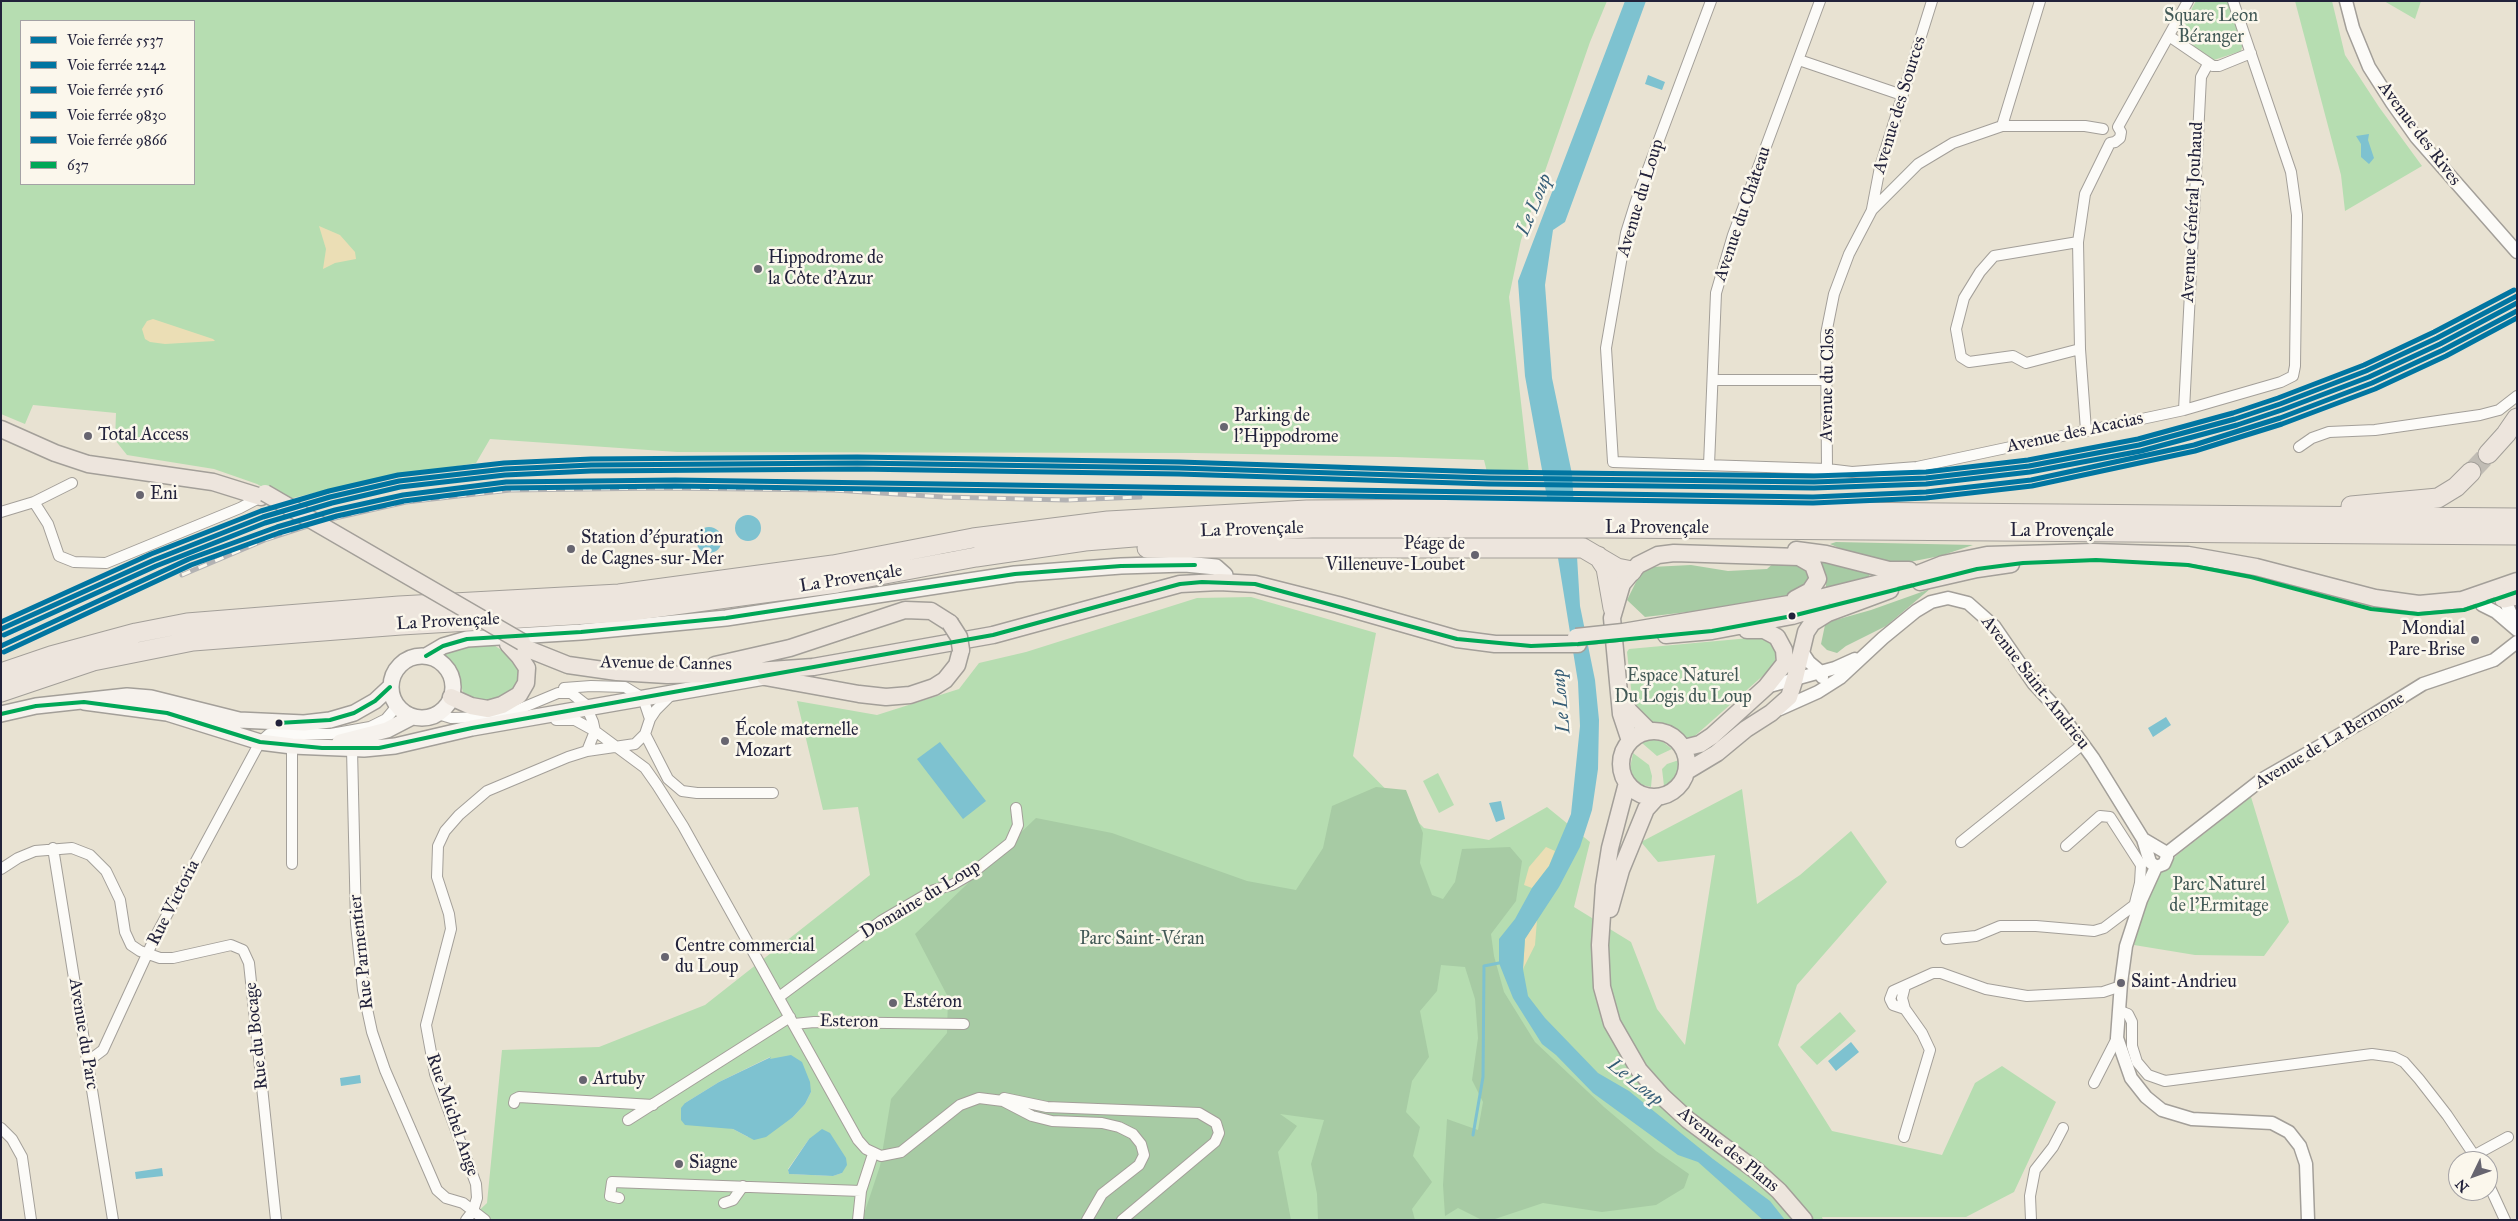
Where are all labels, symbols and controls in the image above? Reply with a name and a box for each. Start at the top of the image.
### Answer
park label: Square Leon Béranger [2164,6,2258,48]
legend [20,20,195,185]
text: Voie ferrée 5537 [67,31,164,49]
street label: Avenue des Sources [1869,34,1931,176]
text: Voie ferrée 2242 [67,56,166,74]
street label: Avenue des Rives [2373,78,2465,190]
text: Voie ferrée 5516 [67,81,163,99]
text: Voie ferrée 9830 [67,106,166,124]
street label: Avenue Général Jouhaud [2177,121,2209,303]
text: Voie ferrée 9866 [67,131,167,149]
street label: Avenue du Loup [1613,137,1669,259]
street label: Avenue du Château [1710,144,1776,284]
text: 637 [67,156,89,174]
water label: Le Loup [1512,171,1558,239]
place label: Hippodrome de la Côte d'Azur [768,248,884,290]
marker: Hippodrome de la Côte d'Azur [752,263,764,275]
street label: Avenue du Clos [1816,328,1840,442]
place label: Parking de l'Hippodrome [1234,406,1339,448]
street label: Avenue des Acacias [2005,408,2145,458]
marker: Parking de l'Hippodrome [1218,421,1230,433]
place label: Total Access [98,425,189,447]
marker: Total Access [82,430,94,442]
place label: Eni [150,484,178,506]
marker: Eni [134,489,146,501]
street label: La Provençale [1200,517,1304,543]
street label: La Provençale [1605,518,1709,540]
street label: La Provençale [2010,521,2114,543]
place label: Station d’épuration de Cagnes-sur-Mer [581,528,724,570]
place label: Péage de Villeneuve-Loubet [1326,534,1465,576]
marker: Station d’épuration de Cagnes-sur-Mer [565,543,577,555]
marker: Péage de Villeneuve-Loubet [1469,549,1481,561]
street label: La Provençale [798,560,904,598]
street label: La Provençale [396,608,500,636]
unlabelled marker [1787,611,1797,621]
street label: Avenue Saint-Andrieu [1976,612,2094,754]
place label: Mondial Pare-Brise [2388,619,2465,662]
marker: Mondial Pare-Brise [2469,634,2481,646]
street label: Avenue de Cannes [600,652,732,676]
park label: Espace Naturel Du Logis du Loup [1614,666,1752,709]
water label: Le Loup [1548,668,1576,734]
street label: Avenue de La Bermone [2251,688,2409,794]
unlabelled marker [274,718,284,728]
place label: École maternelle Mozart [735,720,859,762]
marker: École maternelle Mozart [719,735,731,747]
street label: Domaine du Loup [857,856,985,944]
street label: Rue Victoria [143,857,205,949]
park label: Parc Naturel de l'Ermitage [2169,875,2269,918]
street label: Rue Parmentier [345,893,379,1011]
park label: Parc Saint-Véran [1080,929,1204,951]
place label: Centre commercial du Loup [675,936,815,979]
marker: Centre commercial du Loup [659,951,671,963]
place label: Saint-Andrieu [2131,972,2237,994]
street label: Avenue du Parc [64,977,102,1091]
marker: Saint-Andrieu [2115,977,2127,989]
street label: Rue du Bocage [241,981,273,1091]
place label: Estéron [903,992,962,1014]
marker: Estéron [887,997,899,1009]
street label: Esteron [819,1011,879,1033]
street label: Rue Michel Ange [421,1051,483,1179]
water label: Le Loup [1603,1054,1667,1112]
place label: Artuby [593,1069,645,1091]
marker: Artuby [577,1074,589,1086]
street label: Avenue des Plans [1673,1103,1783,1197]
north arrow [2448,1151,2498,1201]
place label: Siagne [689,1153,738,1175]
marker: Siagne [673,1158,685,1170]
text: N [2452,1176,2473,1196]

